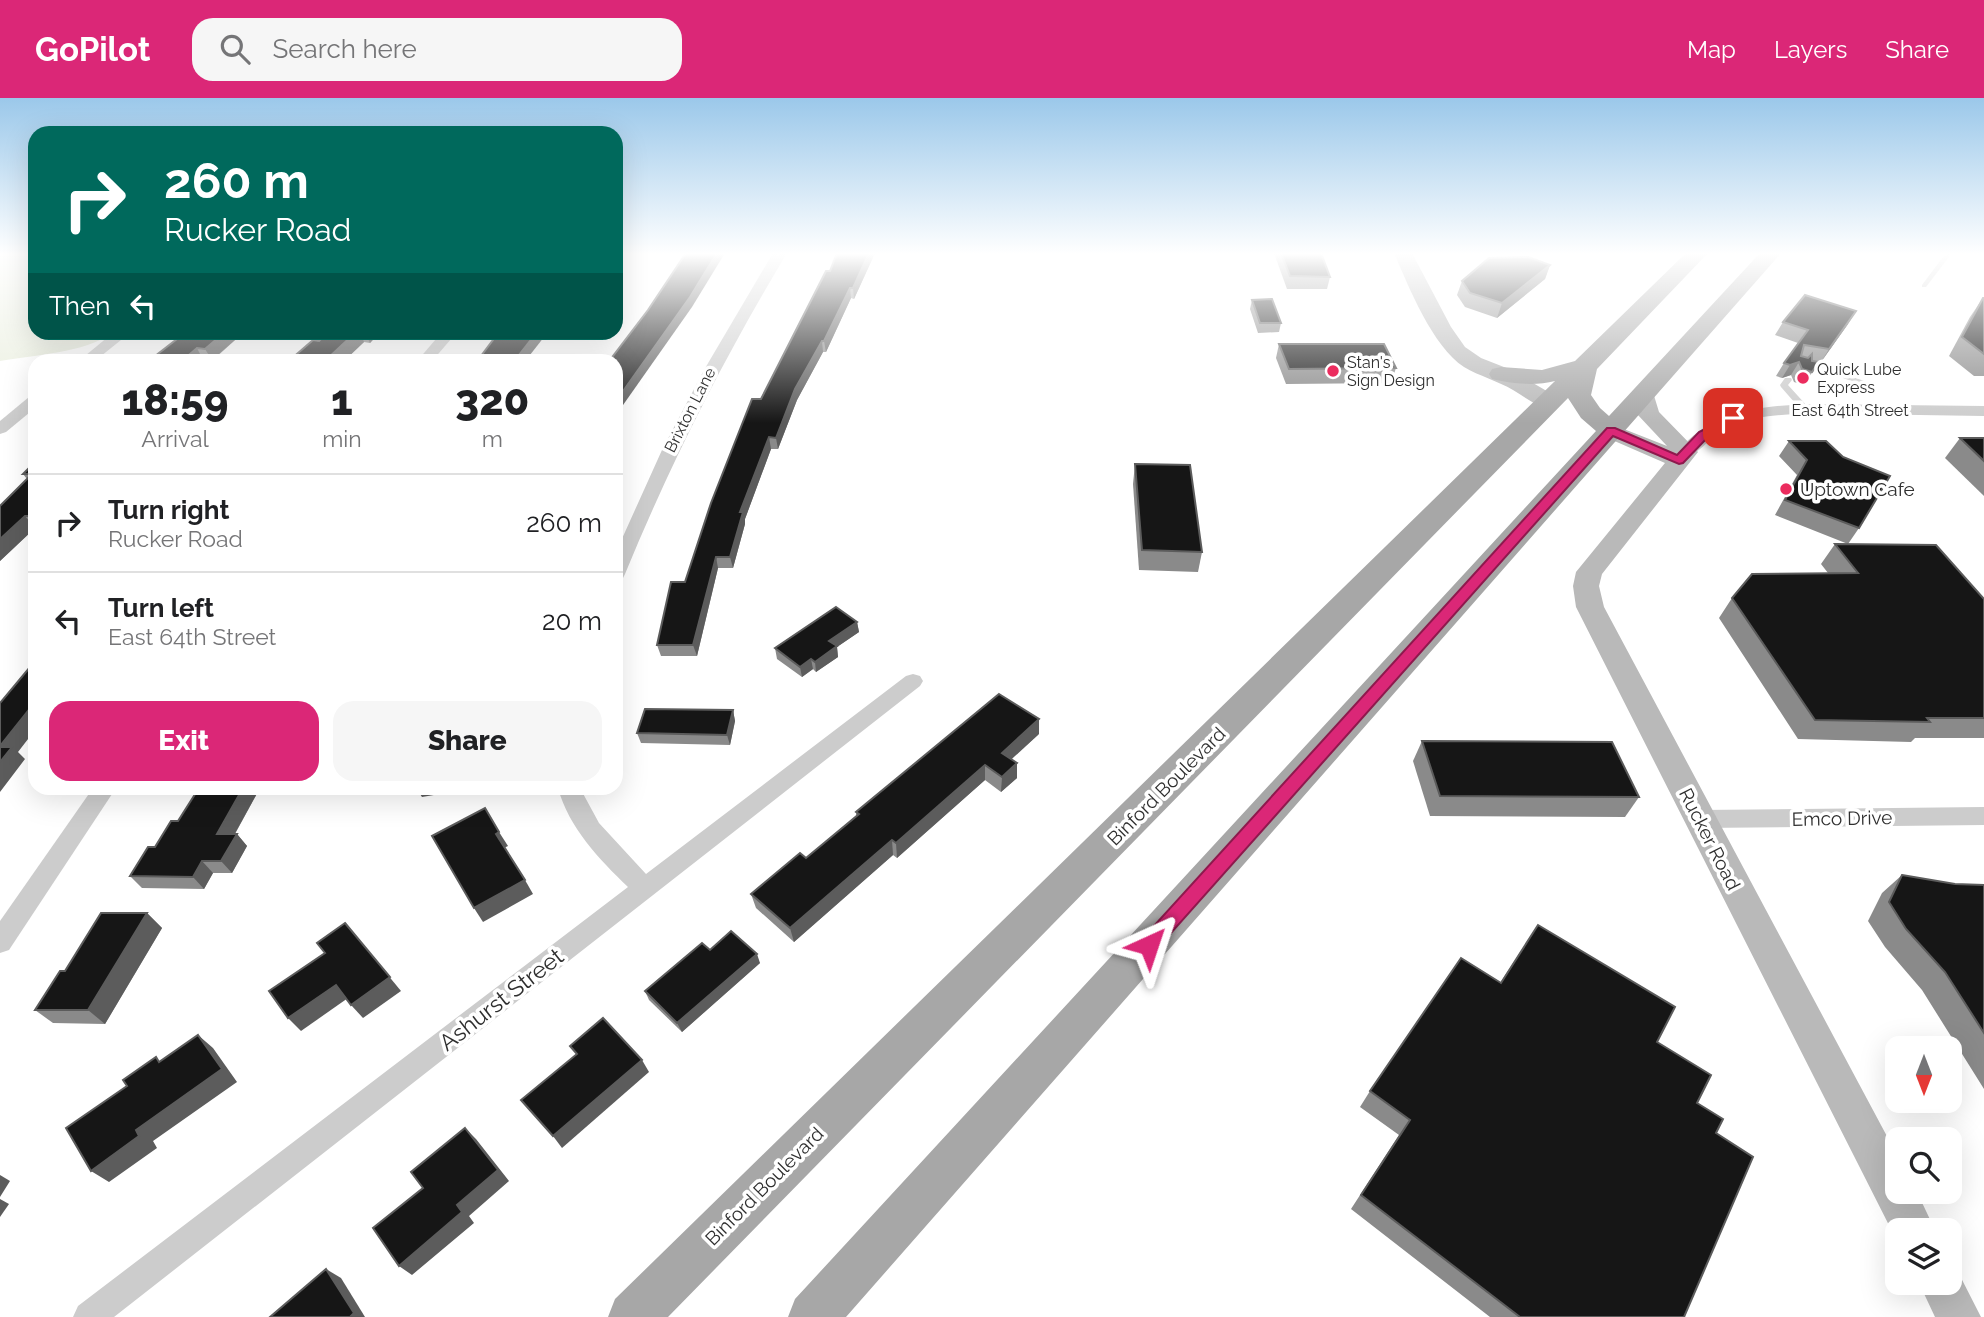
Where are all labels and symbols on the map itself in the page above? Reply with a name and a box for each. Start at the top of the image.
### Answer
place label: Stan's Sign Design [1347,353,1435,390]
place label: Quick Lube Express [1817,360,1901,397]
marker: Stan's Sign Design [1325,363,1341,379]
street label: Brixton Lane [660,364,720,456]
marker: Quick Lube Express [1795,370,1811,386]
pin [1703,388,1763,448]
street label: East 64th Street [1791,401,1909,420]
place label: Uptown Cafe [1800,478,1915,500]
marker: Uptown Cafe [1778,481,1794,497]
street label: Binford Boulevard [1102,722,1230,850]
street label: Rucker Road [1675,784,1745,894]
street label: Emco Drive [1791,806,1893,830]
position arrow [1112,908,1186,982]
street label: Ashurst Street [434,942,569,1056]
north arrow [1885,1036,1962,1113]
street label: Binford Boulevard [700,1122,828,1250]

